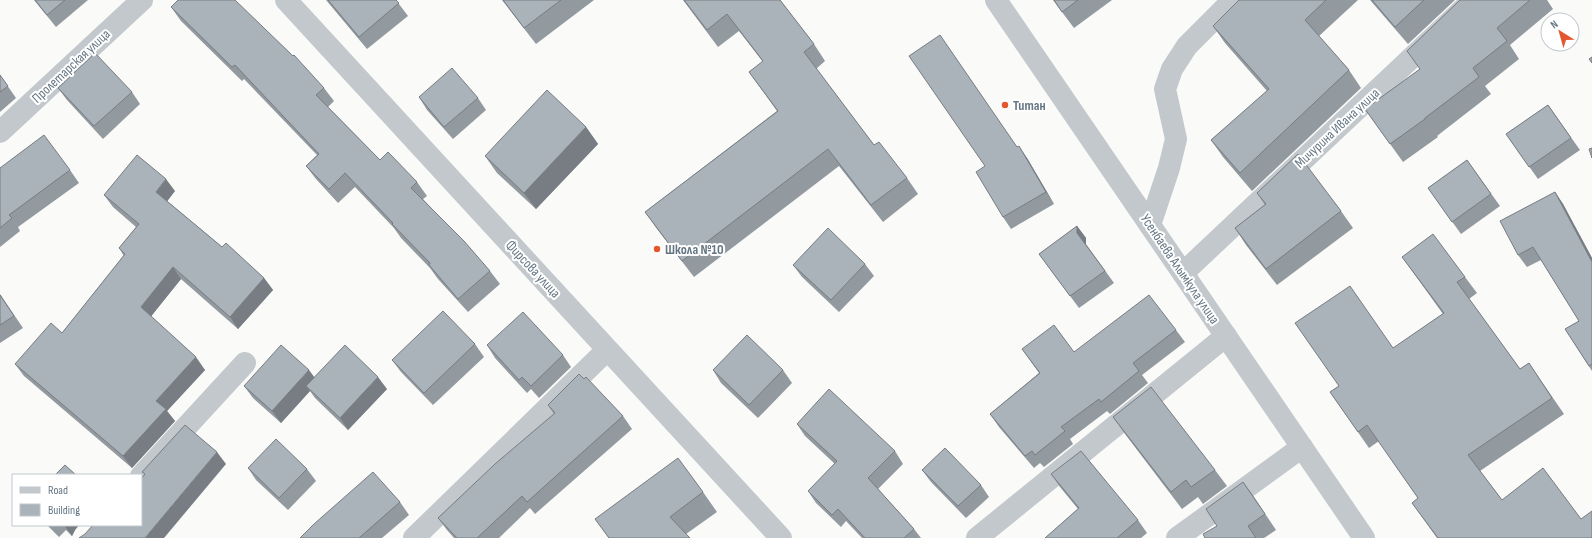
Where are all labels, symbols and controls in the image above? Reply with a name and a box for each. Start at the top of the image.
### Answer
north arrow [1540,12,1580,52]
text: N [1548,17,1561,31]
street label: Пролетарская улица [28,25,114,107]
street label: Мичурина Ивана улица [1291,84,1383,172]
place label: Титан [1013,97,1046,114]
marker: Титан [1000,100,1010,110]
street label: Усенбаева Алымкула улица [1137,211,1223,327]
street label: Фирсова улица [502,237,564,301]
place label: Школа №10 [665,241,724,258]
marker: Школа №10 [652,244,662,254]
legend [12,474,142,526]
text: Road [48,483,68,498]
text: Building [48,503,80,518]

